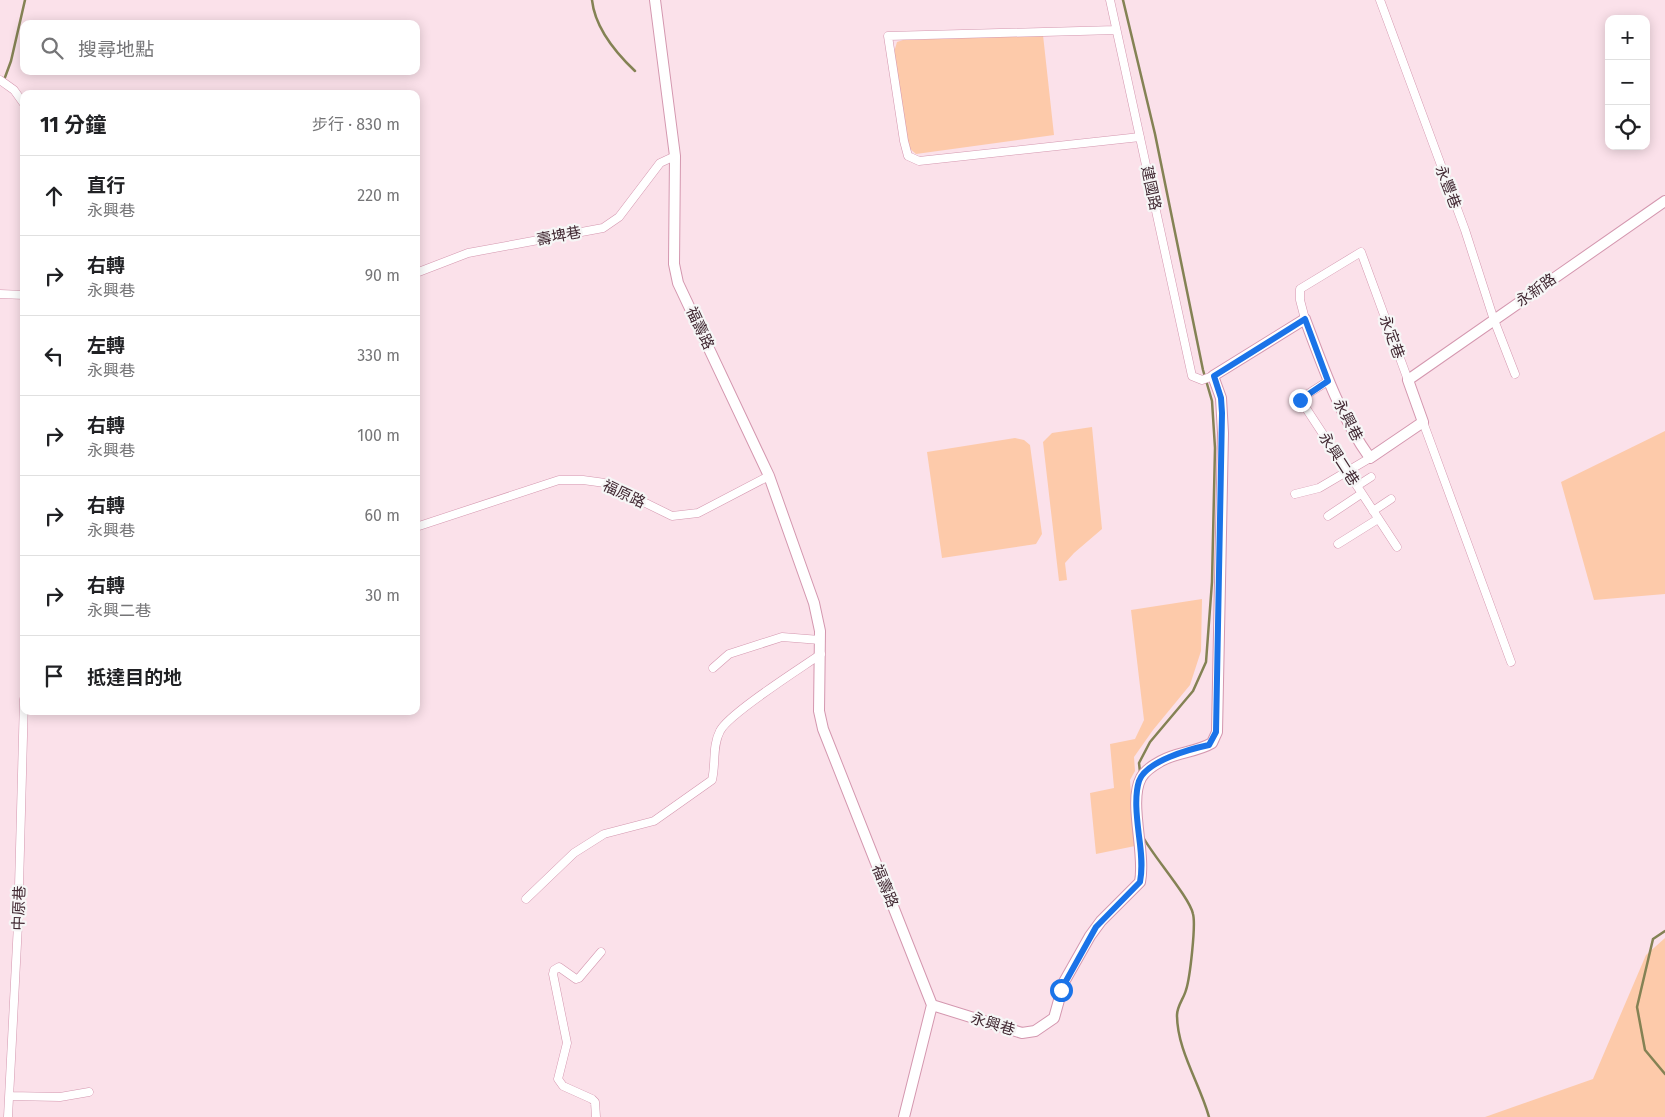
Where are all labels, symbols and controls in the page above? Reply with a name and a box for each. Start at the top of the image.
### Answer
map controls [1605,15,1650,150]
button: + [1605,15,1650,60]
search box [20,20,420,75]
icon: search [38,34,66,62]
text: 搜尋地點 [78,38,154,61]
button: − [1605,60,1650,105]
button: locate [1605,105,1650,150]
text: 11 分鐘 [40,112,106,138]
text: 步行 · 830 m [312,115,400,134]
street label: 永豐巷 [1432,163,1464,211]
street label: 建國路 [1138,164,1164,212]
text: 直行 [87,174,125,197]
icon: ahead [40,182,68,210]
text: 220 m [357,186,400,205]
text: 永興巷 [87,201,135,220]
street label: 壽埤巷 [535,223,583,249]
text: 右轉 [87,254,125,277]
icon: right [40,262,68,290]
text: 90 m [365,266,400,285]
street label: 永新路 [1512,270,1560,310]
text: 永興巷 [87,281,135,300]
street label: 福壽路 [682,304,718,352]
street label: 永定巷 [1376,313,1408,361]
text: 左轉 [87,334,125,357]
icon: left [40,342,68,370]
text: 330 m [357,346,400,365]
text: 永興巷 [87,361,135,380]
route end [1289,389,1312,412]
street label: 永興巷 [1330,396,1366,444]
text: 右轉 [87,414,125,437]
icon: right [40,422,68,450]
text: 100 m [357,426,400,445]
street label: 永興二巷 [1315,429,1363,489]
text: 永興巷 [87,441,135,460]
street label: 福原路 [600,476,648,512]
text: 右轉 [87,494,125,517]
icon: right [40,502,68,530]
text: 60 m [365,506,400,525]
text: 永興巷 [87,521,135,540]
text: 右轉 [87,574,125,597]
icon: right [40,582,68,610]
text: 30 m [365,586,400,605]
text: 永興二巷 [87,601,151,620]
icon: arrive [40,662,68,690]
text: 抵達目的地 [87,666,182,689]
street label: 福壽路 [868,862,902,910]
street label: 中原巷 [9,885,29,931]
route start [1050,979,1073,1002]
street label: 永興巷 [969,1009,1017,1039]

